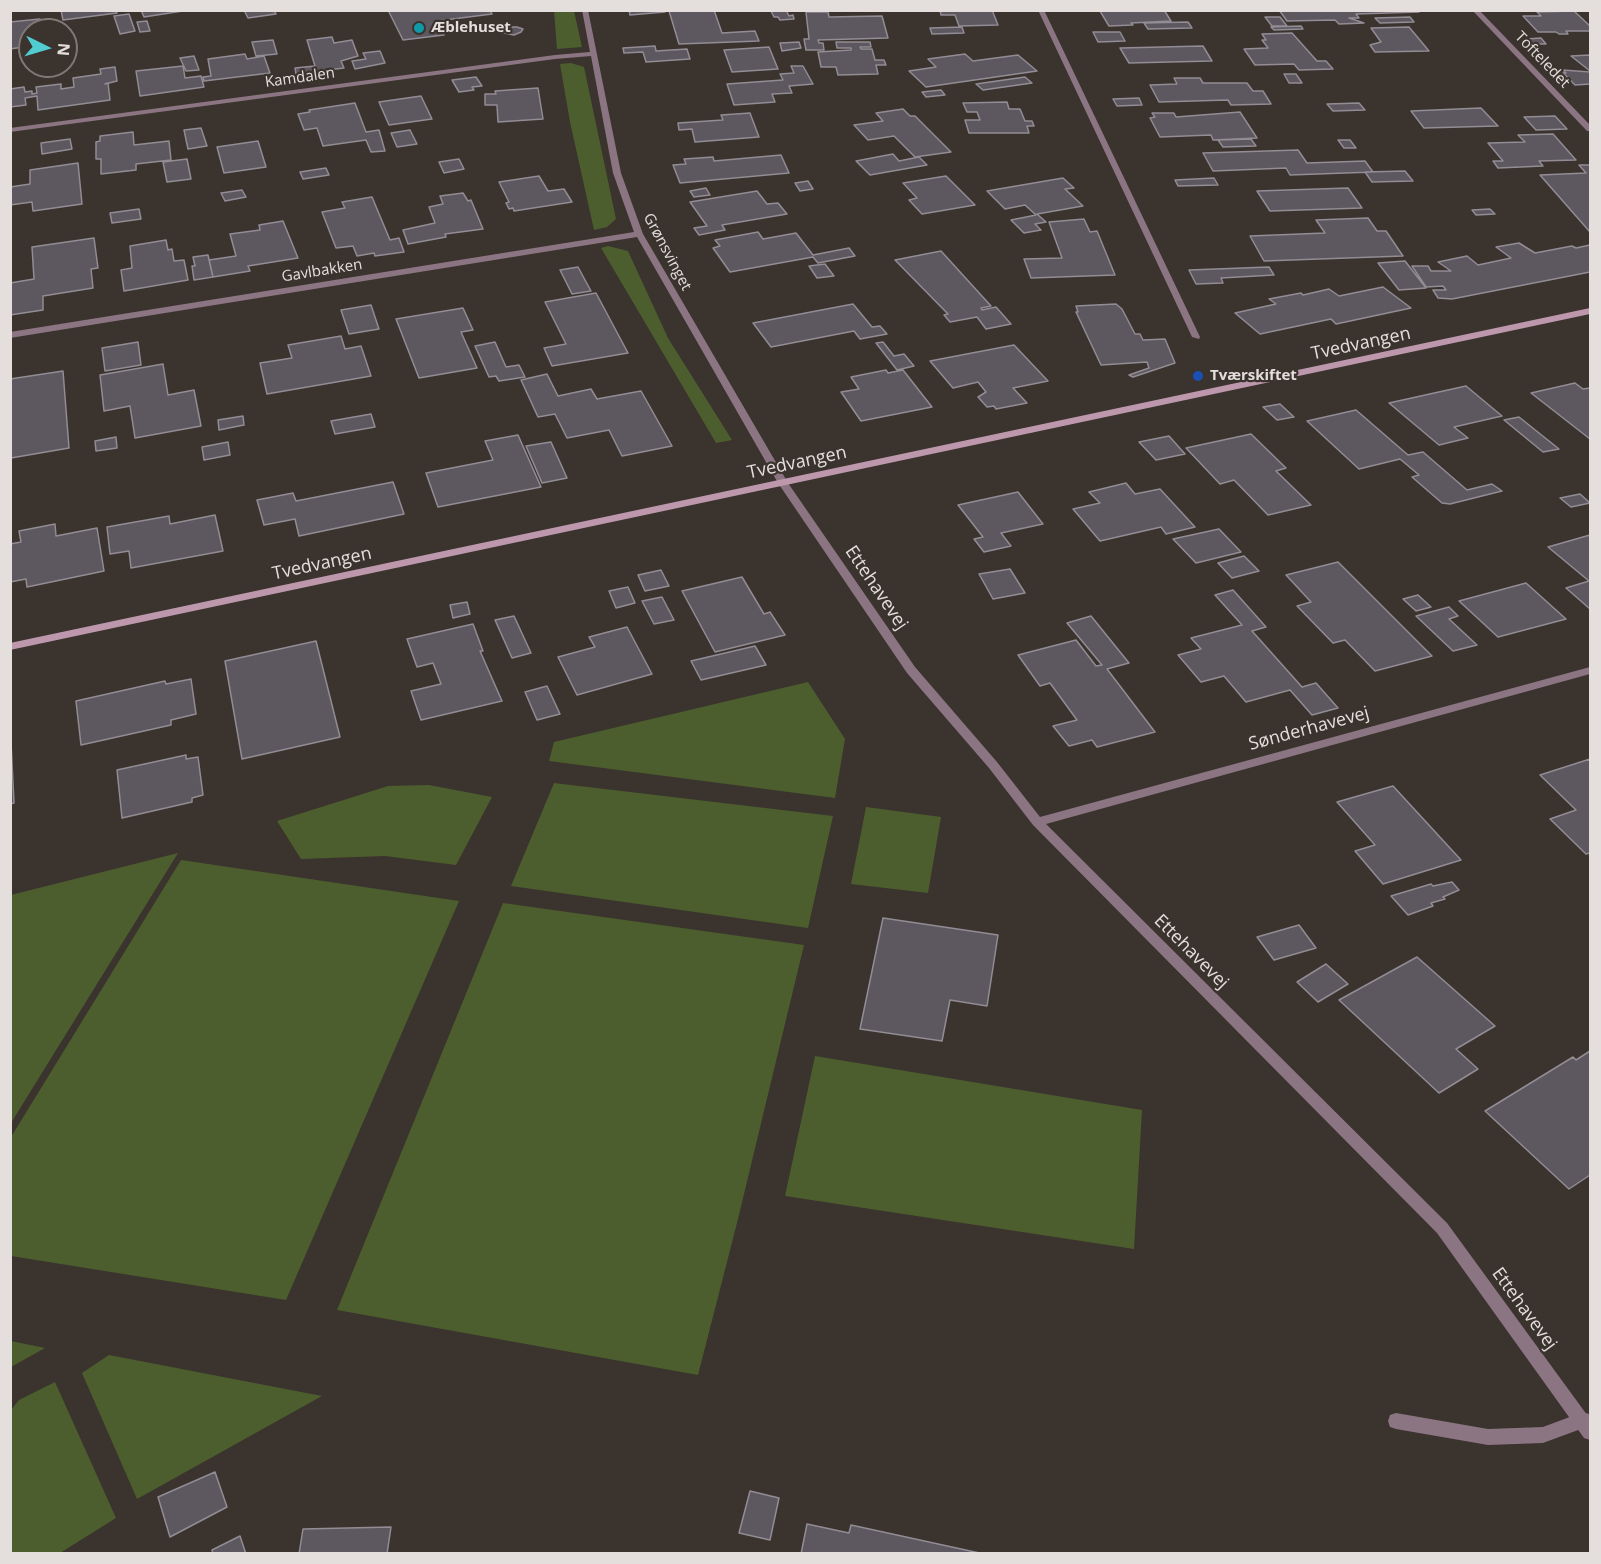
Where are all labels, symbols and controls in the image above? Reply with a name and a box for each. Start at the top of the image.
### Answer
north arrow [18,18,78,78]
place label: Æblehuset [431,19,511,37]
marker: Æblehuset [412,21,426,35]
street label: Tofteledet [1511,28,1573,92]
text: N [52,42,75,57]
street label: Kamdalen [264,64,336,92]
street label: Grønsvinget [639,210,695,294]
street label: Gavlbakken [280,256,364,286]
street label: Tvedvangen [1309,323,1413,365]
place label: Tværskiftet [1210,367,1297,385]
marker: Tværskiftet [1191,369,1205,383]
street label: Tvedvangen [745,442,849,484]
street label: Ettehavevej [840,542,912,634]
street label: Tvedvangen [270,543,374,585]
street label: Sønderhavevej [1246,703,1372,755]
street label: Ettehavevej [1149,910,1233,994]
street label: Ettehavevej [1487,1264,1561,1354]

